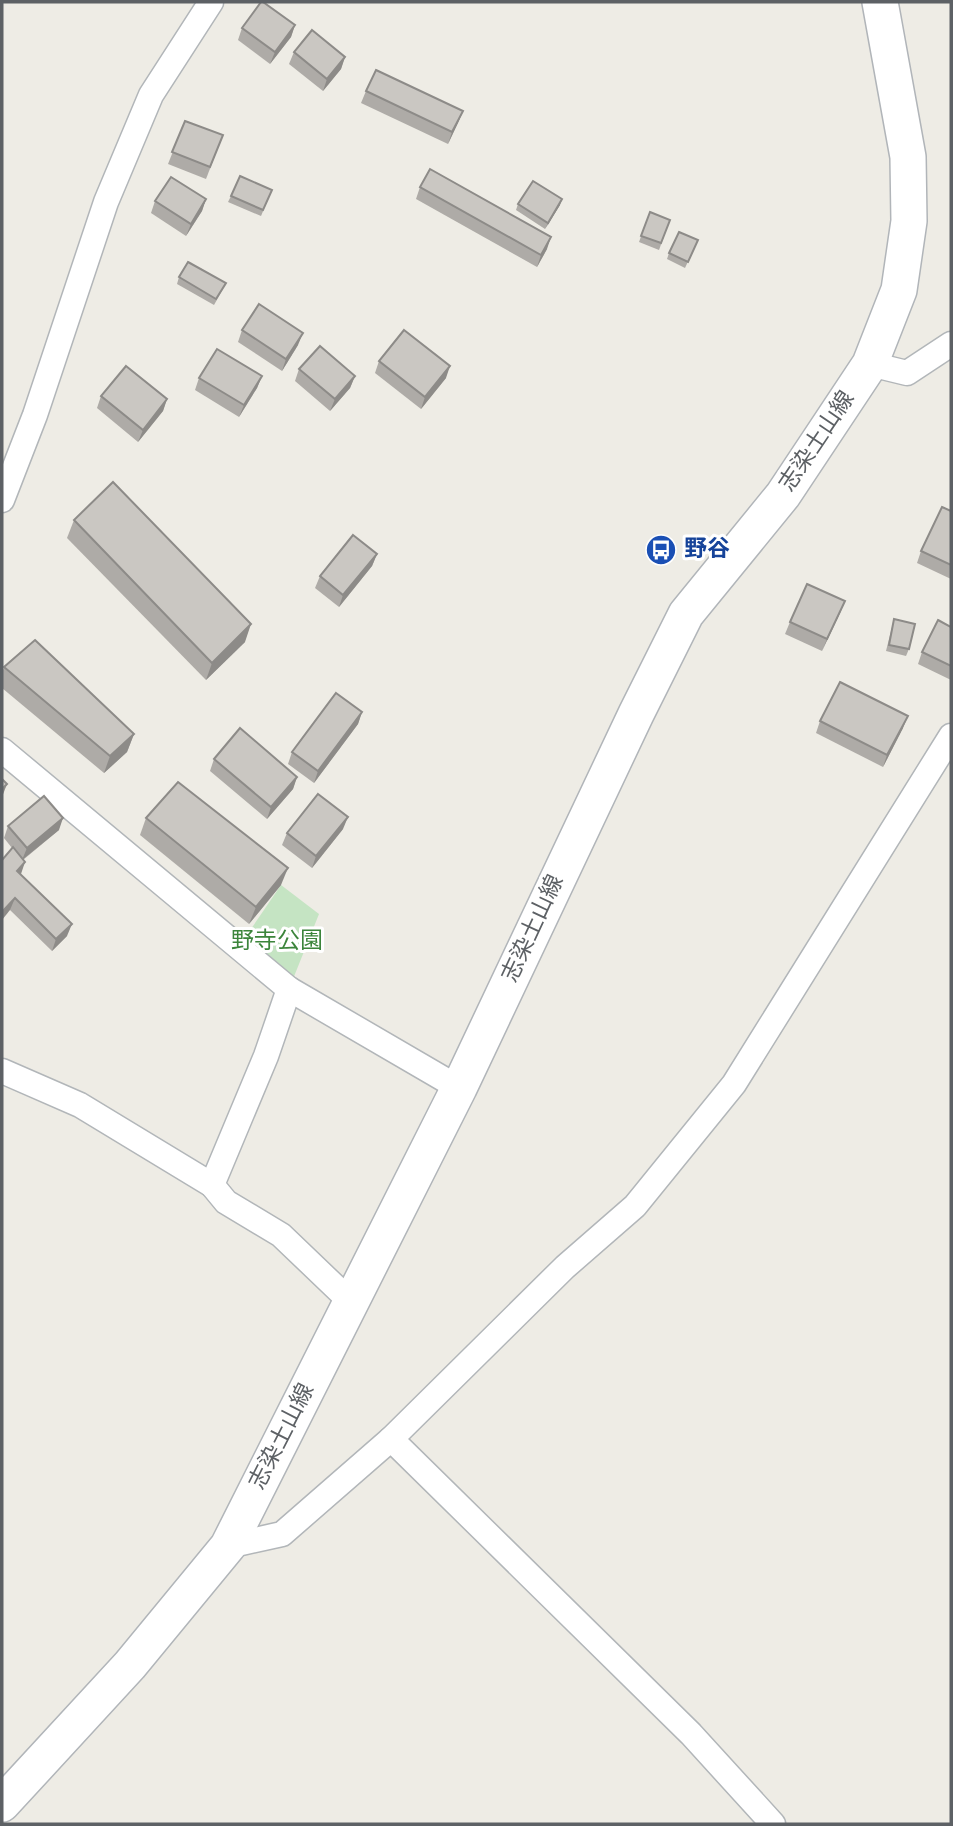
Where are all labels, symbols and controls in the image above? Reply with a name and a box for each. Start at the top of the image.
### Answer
street label: 志染土山線 [774,386,862,498]
bus stop icon: 野谷 [644,533,678,567]
place label: 野谷 [684,536,730,565]
street label: 志染土山線 [497,871,571,987]
park label: 野寺公園 [231,928,323,957]
street label: 志染土山線 [244,1379,322,1495]

